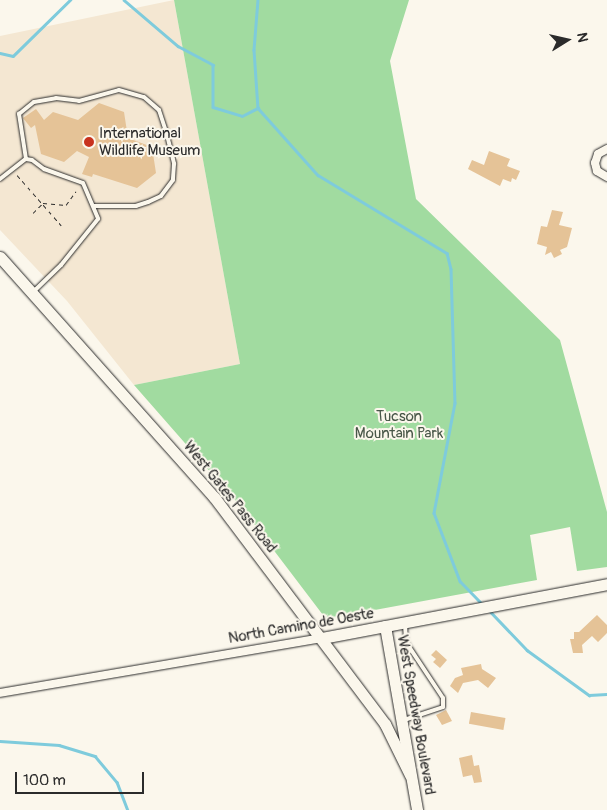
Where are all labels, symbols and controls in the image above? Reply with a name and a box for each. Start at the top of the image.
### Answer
north arrow [542,15,592,65]
text: N [573,31,591,43]
place label: International Wildlife Museum [99,124,200,159]
marker: International Wildlife Museum [83,136,95,148]
park label: Tucson Mountain Park [355,407,443,442]
street label: West Gates Pass Road [179,438,281,556]
street label: North Camino de Oeste [227,604,375,648]
street label: West Speedway Boulevard [393,634,439,796]
scale bar [18,762,146,794]
text: 100 m [23,771,66,790]

